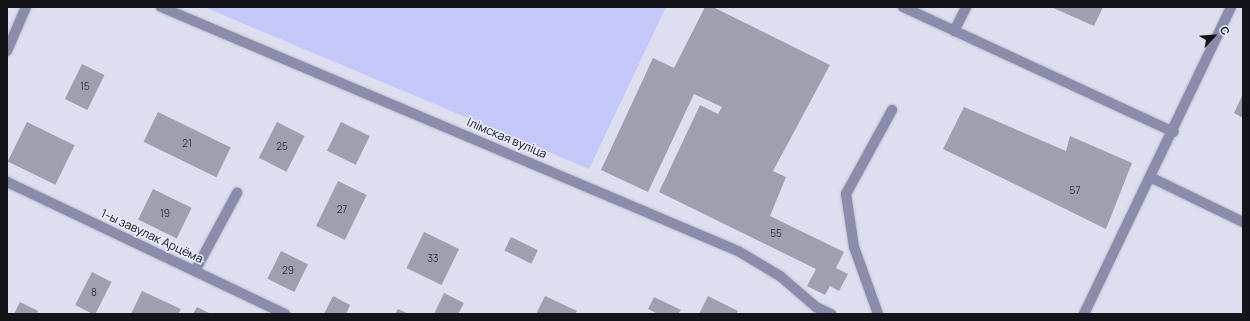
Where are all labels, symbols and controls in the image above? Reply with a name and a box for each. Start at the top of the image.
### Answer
north arrow [1194,16,1234,56]
text: С [1217,24,1234,37]
house number: 15 [80,81,90,93]
street label: Ілімская вуліца [465,115,549,161]
house number: 21 [182,138,192,150]
house number: 25 [276,141,288,153]
house number: 57 [1070,185,1080,197]
house number: 27 [337,204,347,216]
street label: 1-ы завулак Арцёма [99,206,205,266]
house number: 19 [160,208,170,220]
house number: 55 [770,228,782,240]
house number: 33 [427,253,439,265]
house number: 29 [282,265,294,277]
house number: 8 [91,287,97,299]

